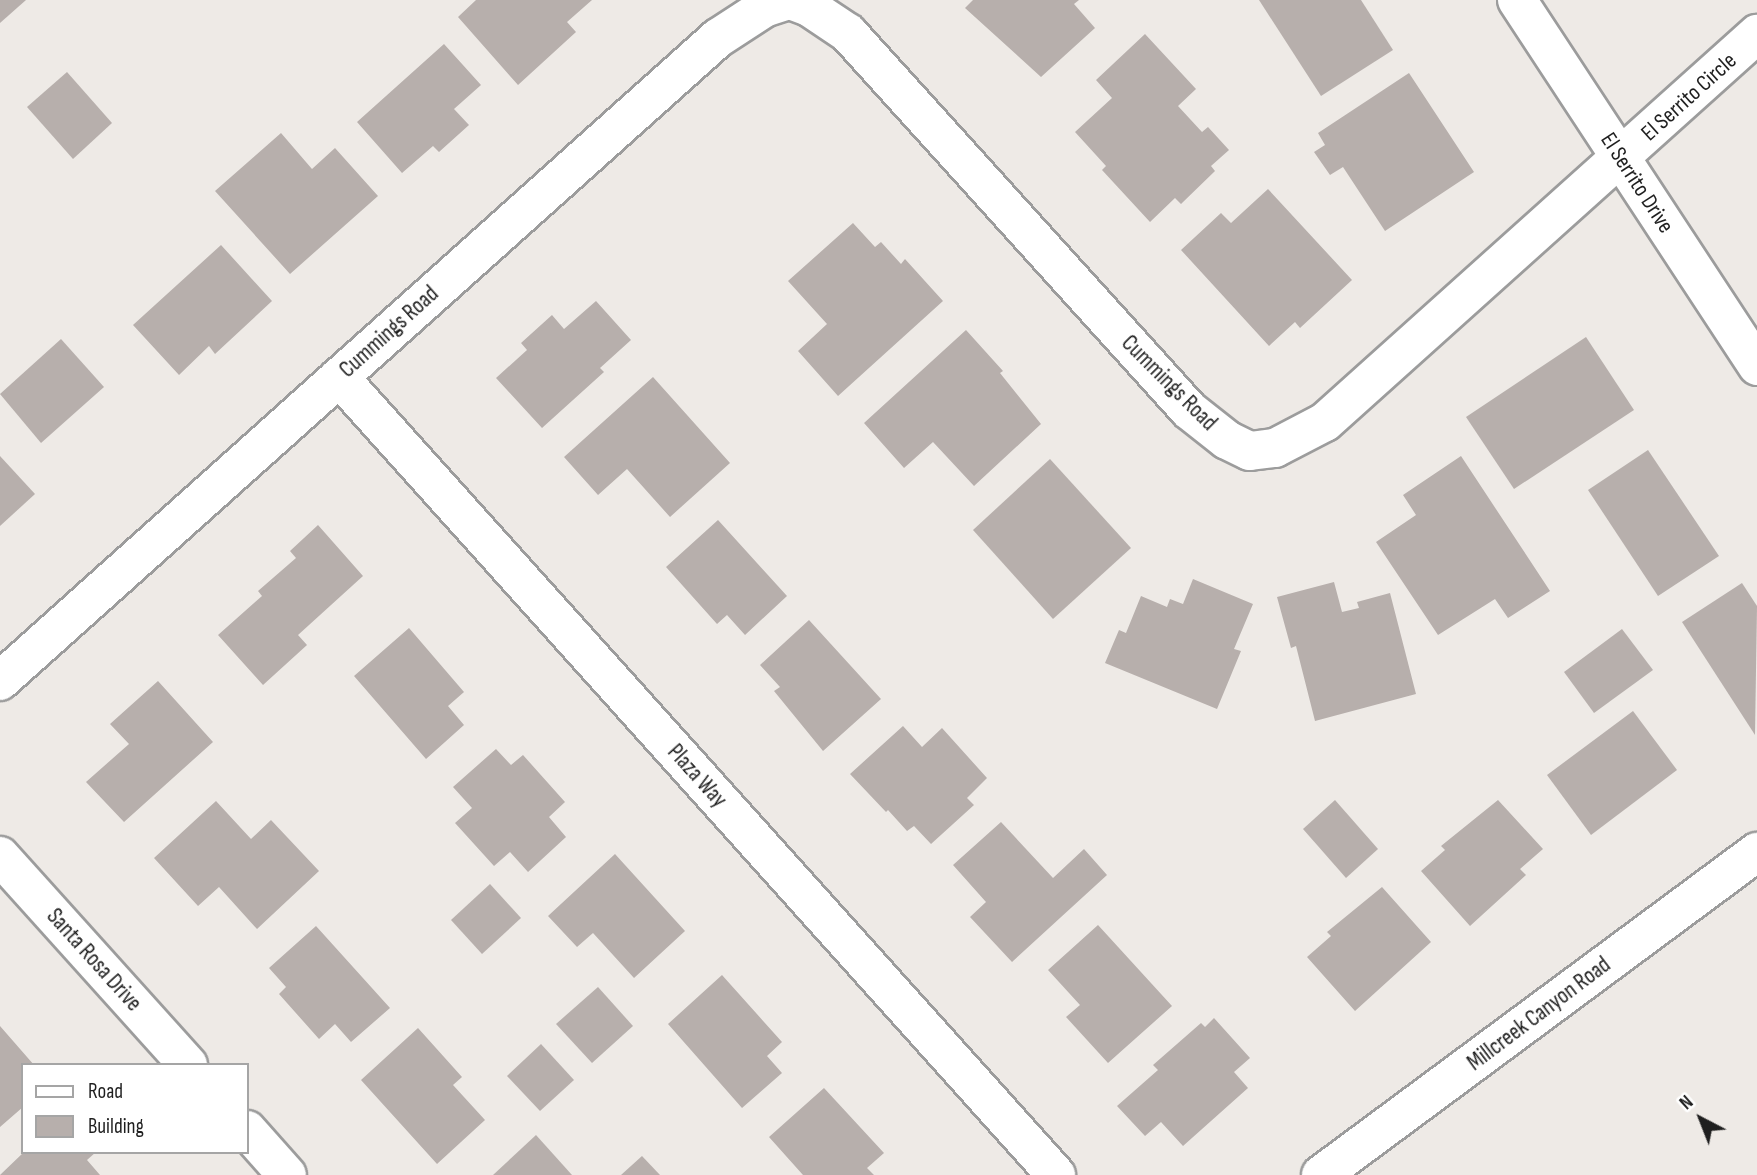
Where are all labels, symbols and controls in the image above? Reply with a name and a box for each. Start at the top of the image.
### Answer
street label: El Serrito Circle [1636,47,1742,147]
street label: El Serrito Drive [1594,128,1680,238]
street label: Cummings Road [334,280,444,384]
street label: Cummings Road [1115,329,1223,437]
street label: Plaza Way [661,739,733,813]
street label: Santa Rosa Drive [41,903,147,1017]
street label: Millcreek Canyon Road [1462,951,1616,1077]
legend [21,1063,248,1154]
text: Road [88,1079,123,1104]
north arrow [1666,1084,1736,1154]
text: N [1675,1091,1698,1115]
text: Building [88,1114,144,1139]

